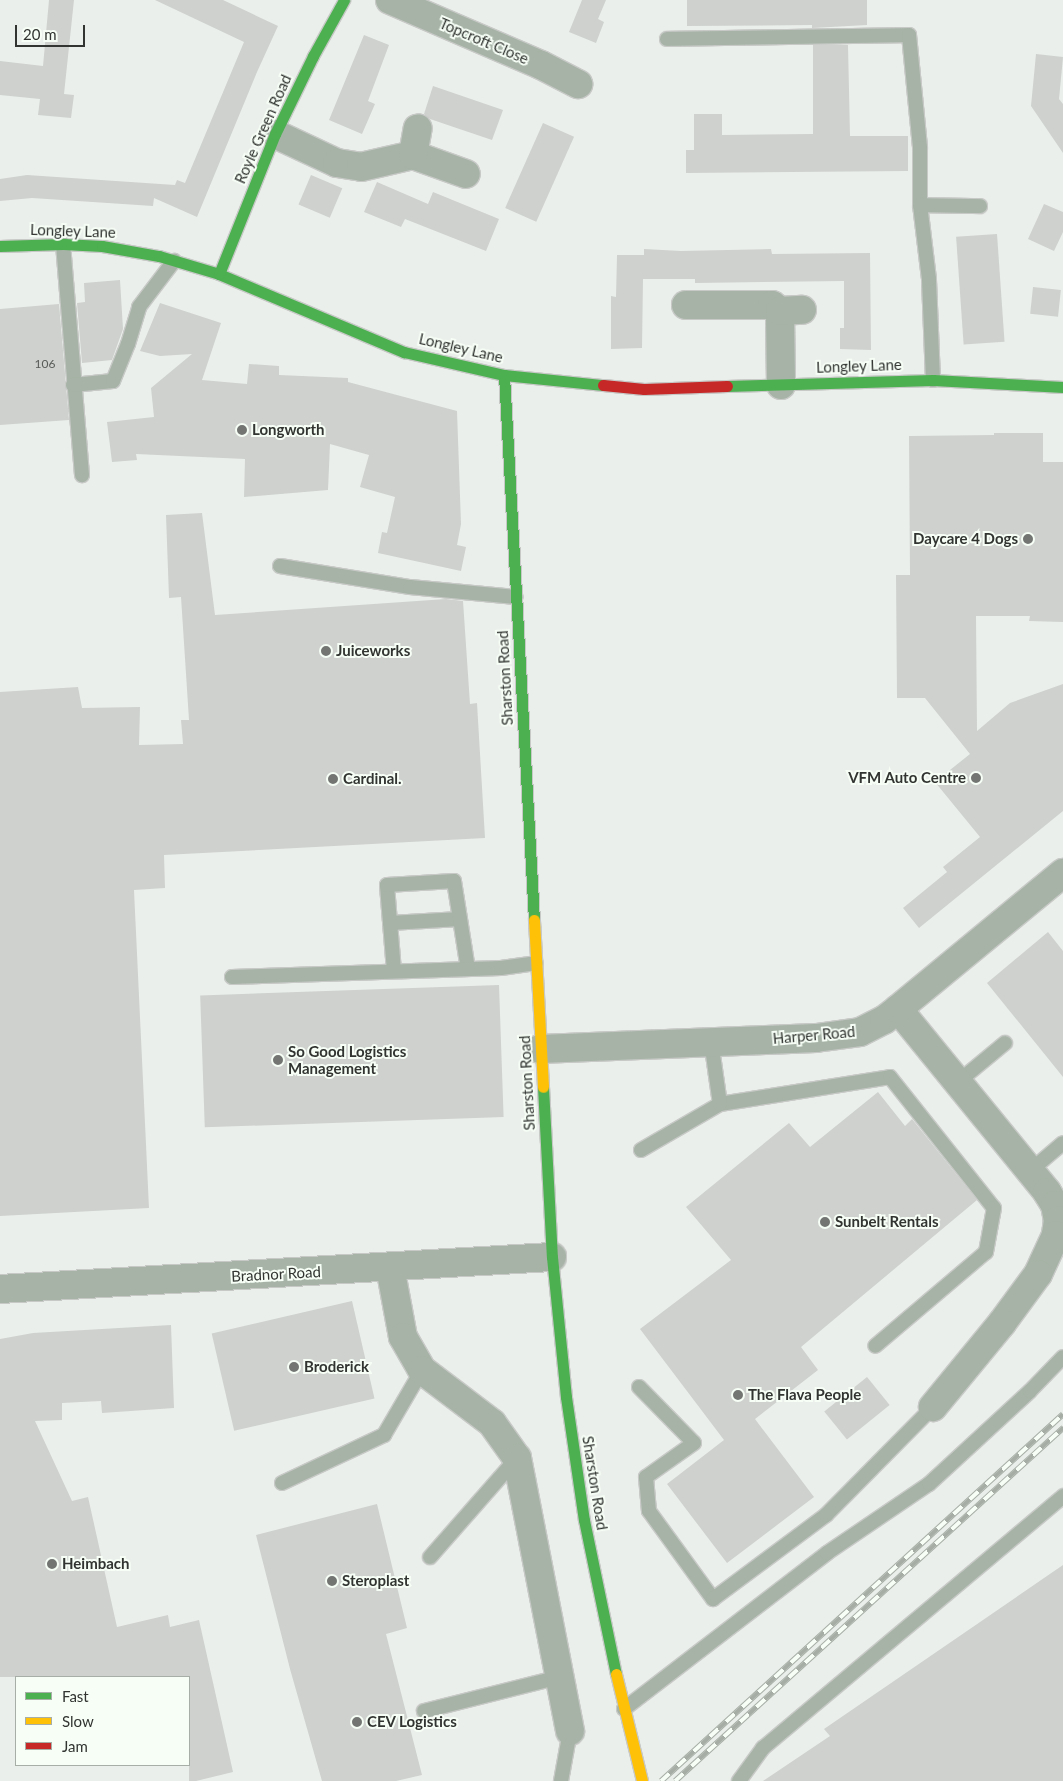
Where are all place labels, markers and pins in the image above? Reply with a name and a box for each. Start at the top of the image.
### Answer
place label: Longworth [252,421,325,439]
marker: Longworth [236,424,248,436]
place label: Daycare 4 Dogs [913,530,1018,548]
marker: Daycare 4 Dogs [1022,533,1034,545]
place label: Juiceworks [336,642,410,660]
marker: Juiceworks [320,645,332,657]
place label: VFM Auto Centre [848,769,966,787]
place label: Cardinal. [343,770,402,788]
marker: VFM Auto Centre [970,772,982,784]
marker: Cardinal. [327,773,339,785]
place label: So Good Logistics Management [288,1042,406,1077]
marker: So Good Logistics Management [272,1054,284,1066]
place label: Sunbelt Rentals [835,1213,939,1231]
marker: Sunbelt Rentals [819,1216,831,1228]
place label: Broderick [304,1358,369,1376]
marker: Broderick [288,1361,300,1373]
place label: The Flava People [748,1386,861,1404]
marker: The Flava People [732,1389,744,1401]
place label: Heimbach [62,1555,130,1573]
marker: Heimbach [46,1558,58,1570]
place label: Steroplast [342,1572,409,1590]
marker: Steroplast [326,1575,338,1587]
place label: CEV Logistics [367,1713,457,1731]
marker: CEV Logistics [351,1716,363,1728]

